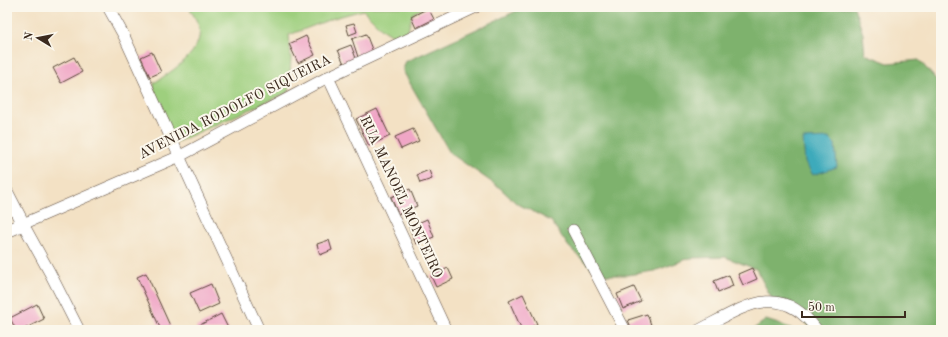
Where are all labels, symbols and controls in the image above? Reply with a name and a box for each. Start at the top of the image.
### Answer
north arrow [18,18,58,58]
text: N [23,31,36,42]
street label: AVENIDA RODOLFO SIQUEIRA [137,52,334,162]
street label: RUA MANOEL MONTEIRO [357,114,445,280]
scale bar [802,293,905,319]
text: 50 m [808,301,835,314]

